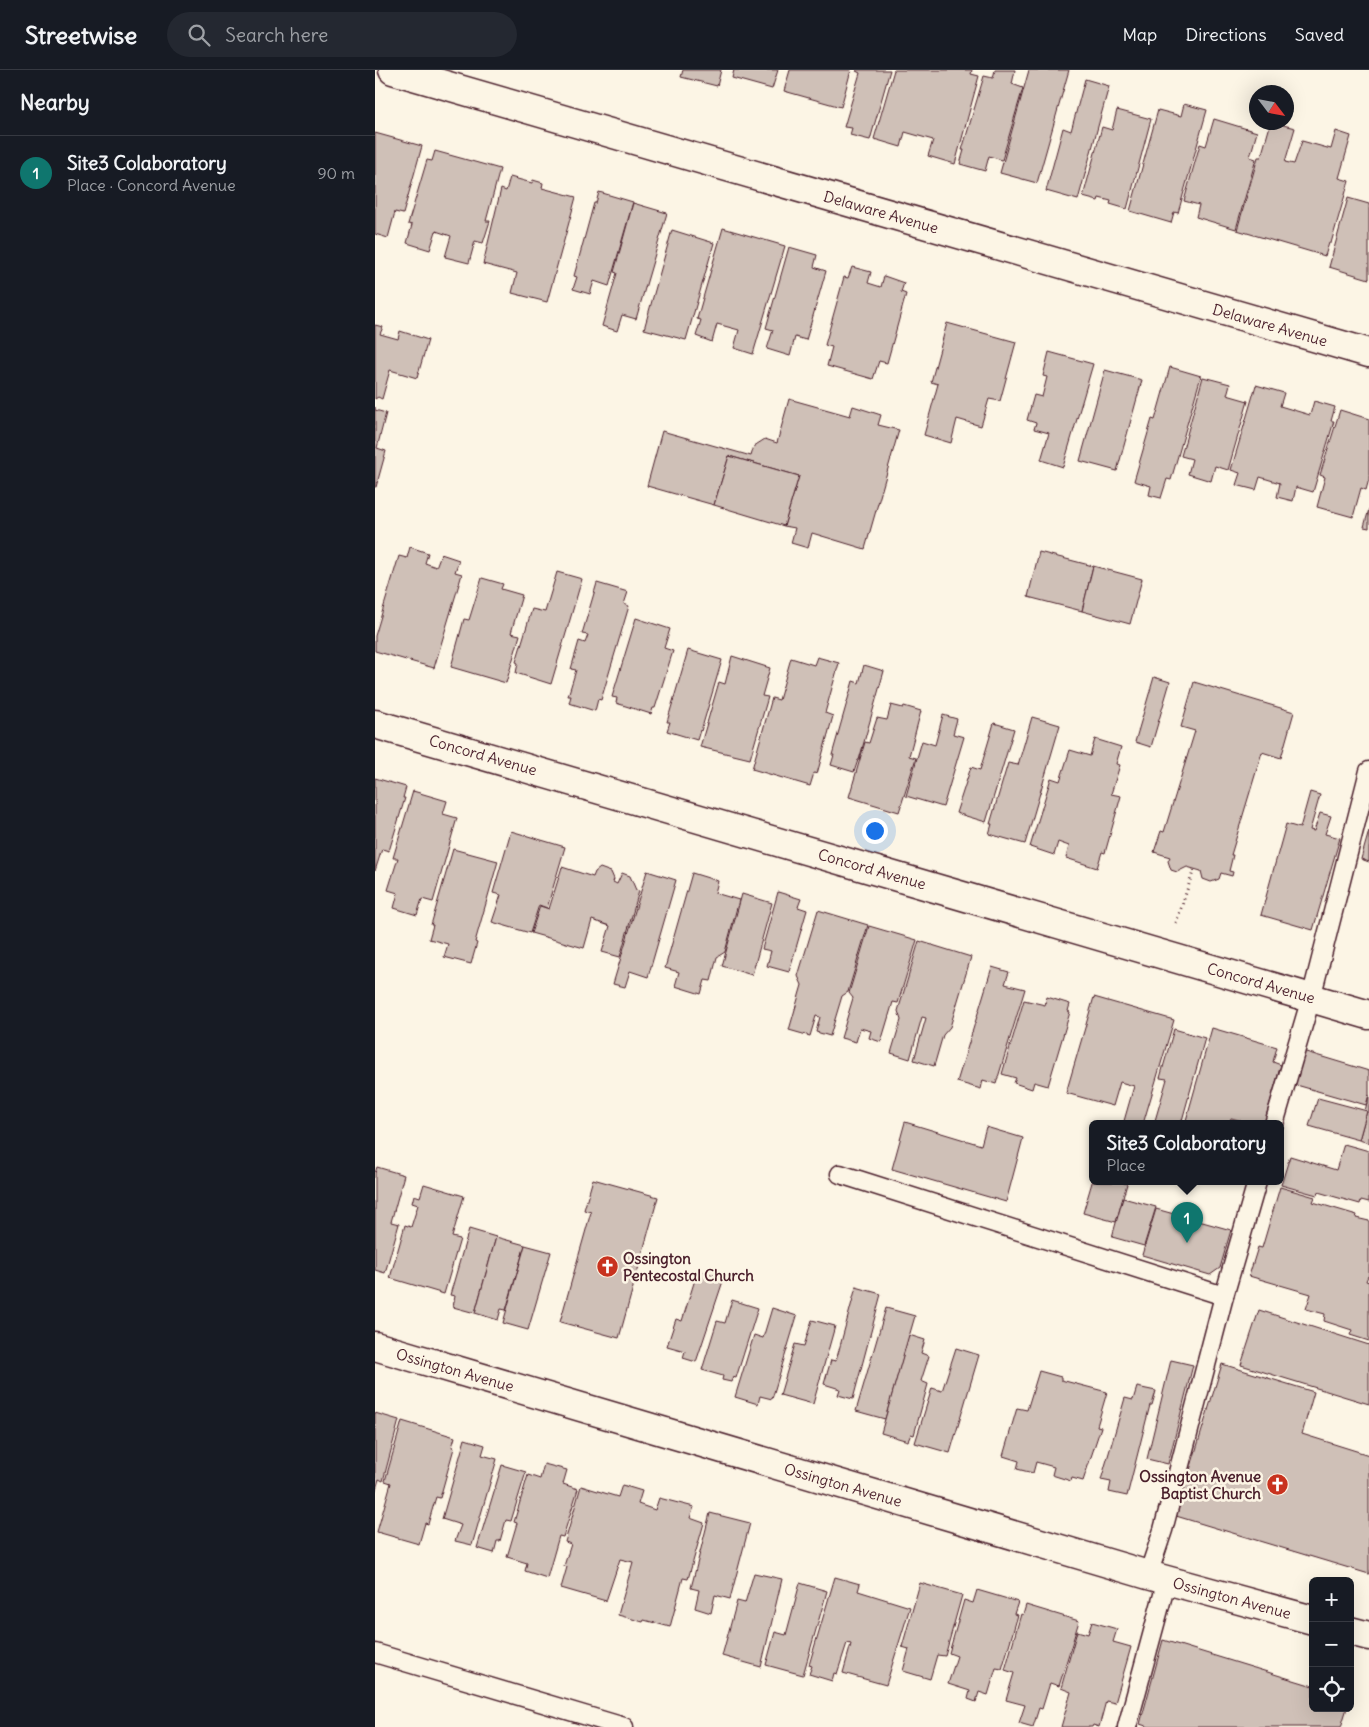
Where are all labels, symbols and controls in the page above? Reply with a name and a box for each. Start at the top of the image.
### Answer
search box [167,12,517,57]
text: Streetwise [25,20,137,50]
icon: search [185,21,213,49]
text: Search here [225,23,328,47]
text: Map [1122,23,1157,46]
text: Directions [1185,23,1267,46]
text: Saved [1295,23,1344,46]
north arrow [1249,85,1294,130]
text: Nearby [20,89,90,116]
text: Site3 Colaboratory [67,151,227,175]
text: 1 [33,163,39,183]
text: 90 m [317,163,355,183]
text: Place · Concord Avenue [67,175,236,195]
street label: Delaware Avenue [821,187,941,237]
street label: Delaware Avenue [1210,300,1330,350]
street label: Concord Avenue [427,731,539,779]
your location [862,818,888,844]
street label: Concord Avenue [816,845,928,893]
street label: Concord Avenue [1205,959,1317,1007]
popup [1089,1120,1284,1185]
text: Site3 Colaboratory [1107,1131,1266,1155]
text: Place [1107,1155,1145,1175]
pin: 1 [1171,1202,1203,1243]
place label: Ossington Pentecostal Church [623,1249,754,1285]
church icon: Ossington Pentecostal Church [595,1255,619,1279]
street label: Ossington Avenue [394,1344,516,1396]
street label: Ossington Avenue [782,1459,904,1511]
place label: Ossington Avenue Baptist Church [1139,1467,1261,1504]
church icon: Ossington Avenue Baptist Church [1265,1473,1289,1497]
street label: Ossington Avenue [1171,1573,1293,1623]
map controls [1309,1577,1354,1712]
button: + [1309,1577,1354,1622]
button: − [1309,1622,1354,1667]
button: locate [1309,1667,1354,1712]

